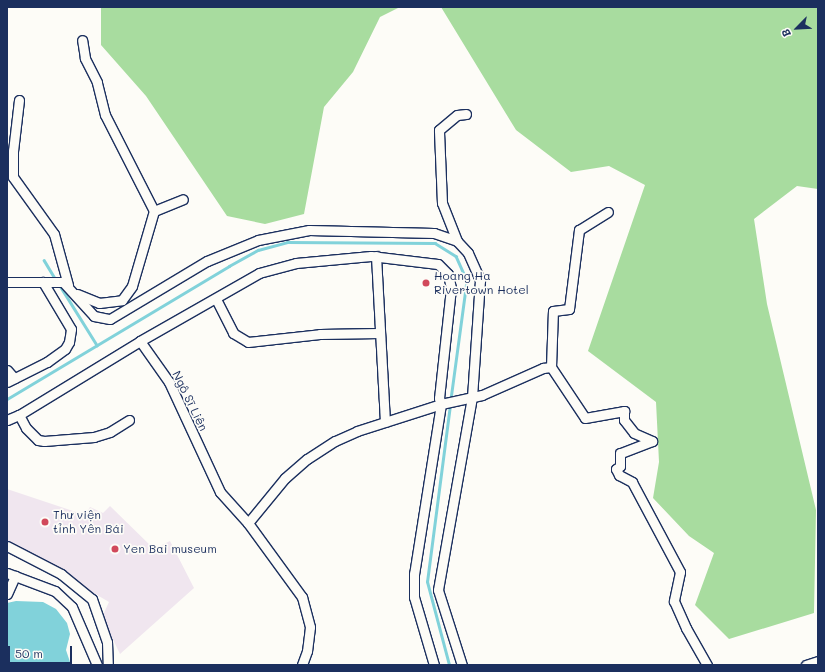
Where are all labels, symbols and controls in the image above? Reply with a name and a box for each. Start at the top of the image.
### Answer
north arrow [777,8,817,48]
text: B [777,27,794,40]
place label: Hoang Ha Rivertown Hotel [434,269,529,297]
marker: Hoang Ha Rivertown Hotel [421,278,431,288]
street label: Ngô Sĩ Liên [169,369,211,433]
place label: Thư viện tỉnh Yên Bái [53,508,124,536]
marker: Thư viện tỉnh Yên Bái [40,517,50,527]
place label: Yen Bai museum [123,542,217,556]
marker: Yen Bai museum [110,544,120,554]
scale bar [10,638,74,664]
text: 50 m [15,645,43,661]

